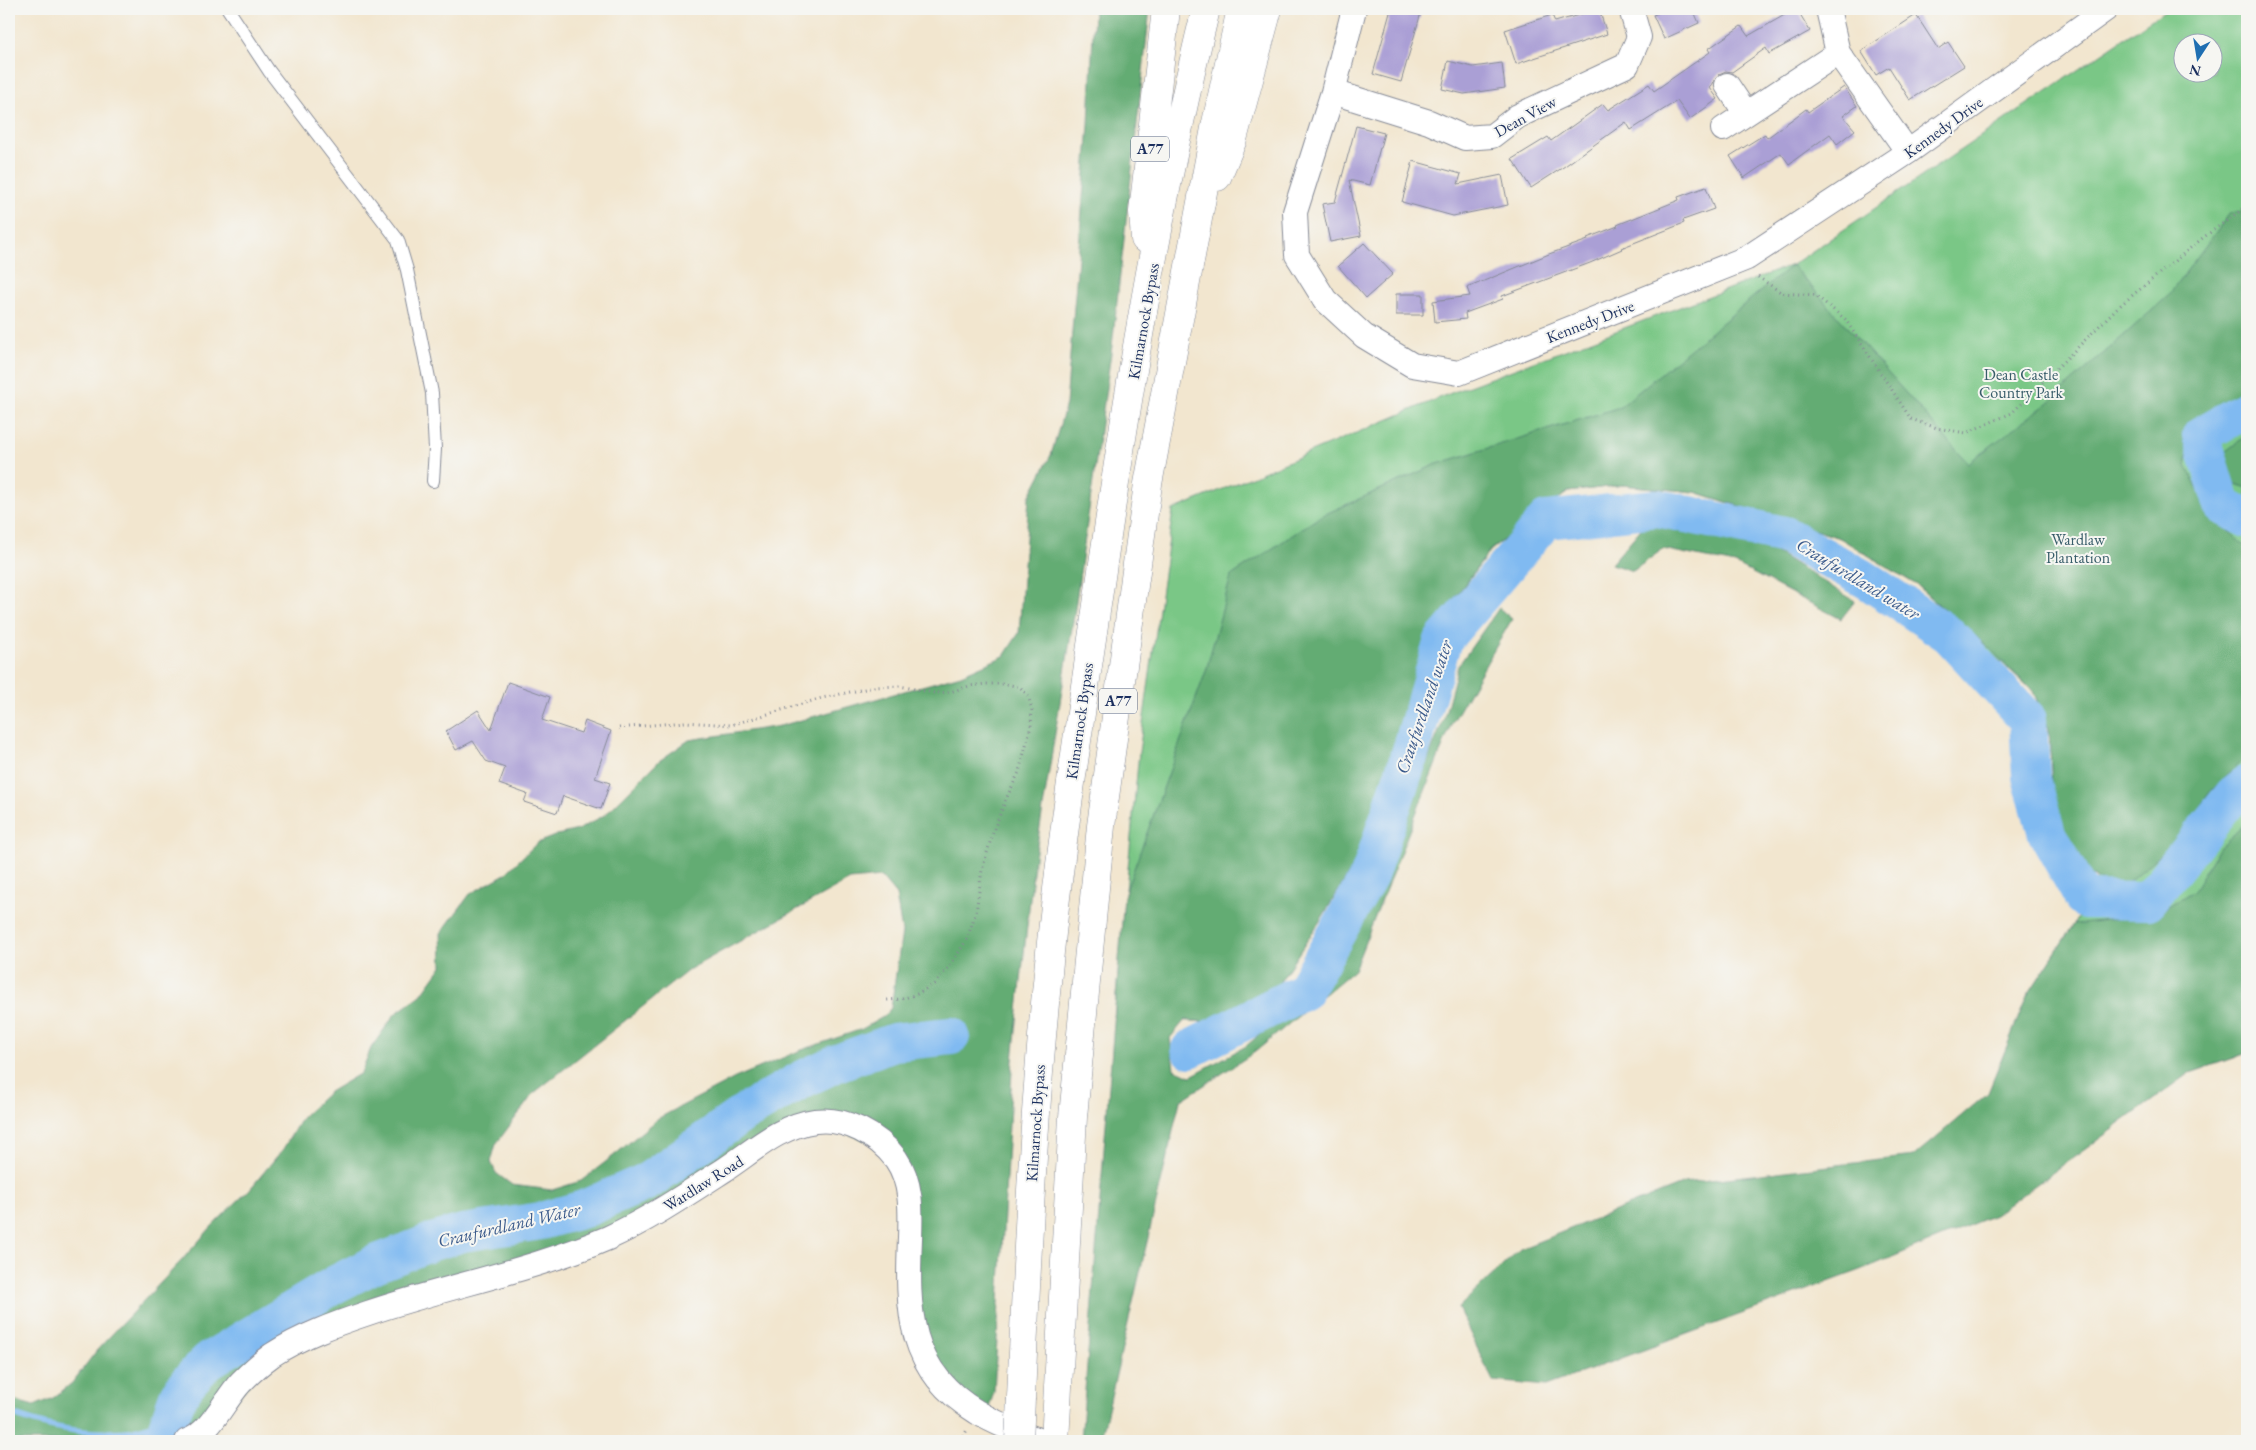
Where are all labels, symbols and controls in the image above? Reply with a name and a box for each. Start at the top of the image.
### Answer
north arrow [2174,32,2224,82]
text: N [2187,61,2203,81]
street label: Dean View [1490,90,1561,142]
street label: Kennedy Drive [1900,92,1987,163]
road number: A77 [1131,136,1169,162]
street label: Kilmarnock Bypass [1123,261,1164,381]
street label: Kennedy Drive [1543,295,1637,348]
park label: Dean Castle Country Park [1979,364,2063,403]
park label: Wardlaw Plantation [2046,529,2111,568]
water label: Craufurdland water [1792,533,1925,626]
water label: Craufurdland water [1390,636,1459,777]
street label: Kilmarnock Bypass [1061,661,1098,781]
road number: A77 [1099,688,1137,714]
street label: Kilmarnock Bypass [1021,1064,1050,1182]
street label: Wardlaw Road [659,1150,748,1216]
water label: Craufurdland Water [435,1197,584,1253]

